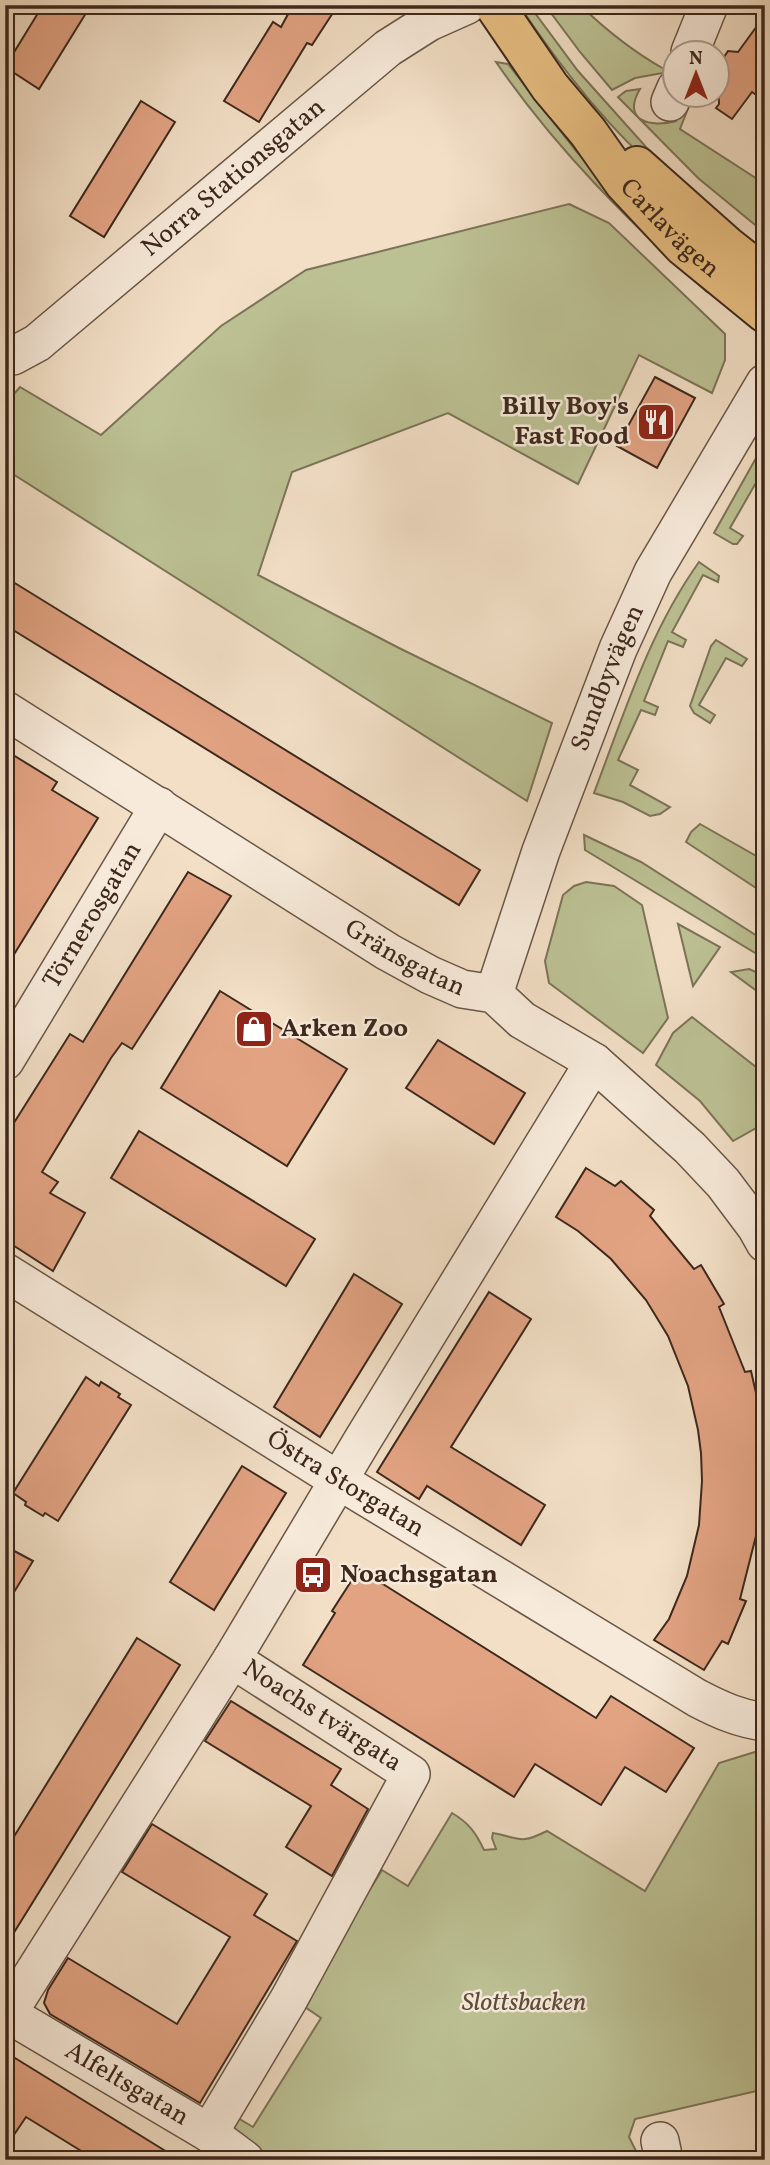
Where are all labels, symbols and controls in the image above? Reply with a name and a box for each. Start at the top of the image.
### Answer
north arrow [662,38,732,108]
text: N [689,46,703,72]
street label: Norra Stationsgatan [134,90,333,266]
street label: Carlavägen [611,171,727,287]
place label: Billy Boy's Fast Food [502,389,629,455]
restaurant icon: Billy Boy's Fast Food [635,401,677,443]
street label: Sundbyvägen [563,599,654,757]
street label: Törnerosgatan [35,835,151,996]
street label: Gränsgatan [337,911,471,1006]
shop icon: Arken Zoo [233,1008,275,1050]
place label: Arken Zoo [281,1011,408,1047]
street label: Östra Storgatan [259,1422,431,1546]
bus stop icon: Noachsgatan [292,1554,334,1596]
place label: Noachsgatan [340,1557,498,1593]
street label: Noachs tvärgata [235,1651,409,1781]
park label: Slottsbacken [462,1985,586,2021]
street label: Alfeltsgatan [58,2033,196,2135]

